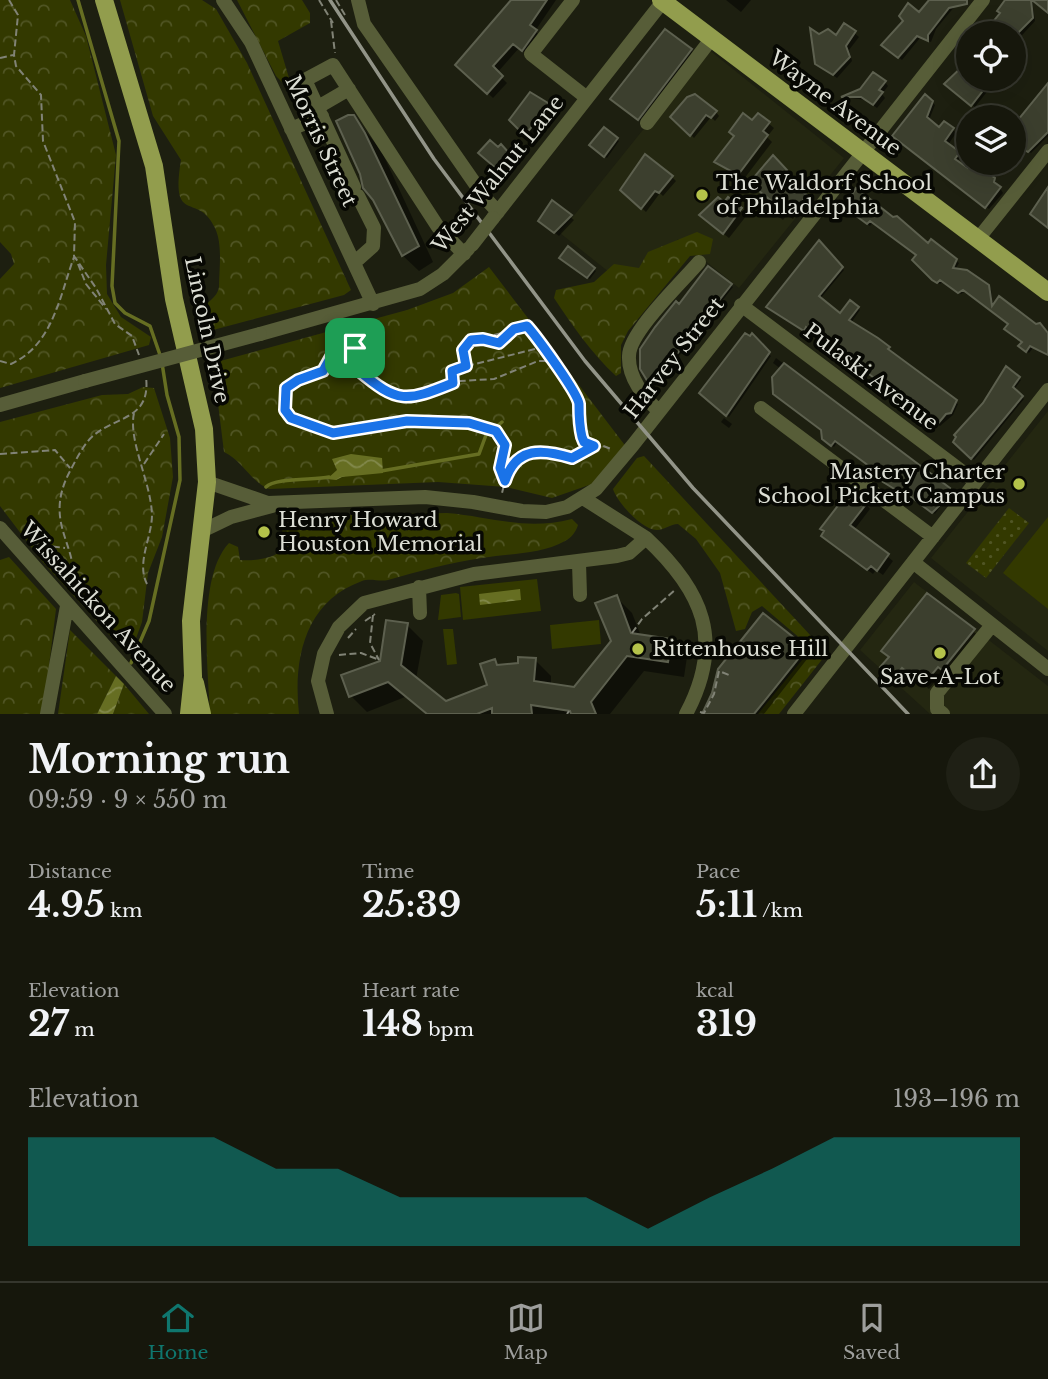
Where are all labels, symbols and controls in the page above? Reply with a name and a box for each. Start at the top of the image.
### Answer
map controls [956,21,1026,175]
button: locate [956,21,1026,91]
street label: Wayne Avenue [763,44,906,161]
street label: Morris Street [279,71,363,211]
street label: West Walnut Lane [426,90,569,259]
button: layers [956,105,1026,175]
place label: The Waldorf School of Philadelphia [716,170,932,220]
marker: The Waldorf School of Philadelphia [694,187,710,203]
street label: Lincoln Drive [179,254,235,406]
street label: Harvey Street [618,292,730,424]
pin [325,318,385,378]
street label: Pulaski Avenue [799,318,943,436]
icon: arrive [336,329,374,367]
place label: Mastery Charter School Pickett Campus [758,459,1005,509]
marker: Mastery Charter School Pickett Campus [1011,476,1027,492]
place label: Henry Howard Houston Memorial [278,507,483,557]
street label: Wissahickon Avenue [14,516,182,698]
marker: Henry Howard Houston Memorial [256,524,272,540]
place label: Rittenhouse Hill [652,636,828,662]
marker: Rittenhouse Hill [630,641,646,657]
marker: Save-A-Lot [932,645,948,661]
place label: Save-A-Lot [880,664,1000,690]
text: Morning run [28,736,290,783]
button: share [946,737,1020,811]
text: 09:59 · 9 × 550 m [28,786,227,814]
text: Distance [28,860,112,883]
text: Time [362,860,414,883]
text: Pace [696,860,740,883]
text: 4.95 [28,883,105,926]
text: 25:39 [362,883,461,926]
text: 5:11 [696,883,757,926]
text: km [105,899,142,922]
text: /km [757,899,803,922]
text: Elevation [28,979,120,1002]
text: Heart rate [362,979,460,1002]
text: kcal [696,979,734,1002]
text: 27 [28,1002,69,1045]
text: 148 [362,1002,423,1045]
text: 319 [696,1002,757,1045]
text: m [69,1018,95,1041]
text: bpm [423,1018,474,1041]
text: Elevation [28,1085,139,1113]
text: 193–196 m [893,1085,1020,1113]
tab: Home [148,1299,208,1364]
tab: Map [504,1299,548,1364]
tab: Saved [843,1299,900,1364]

